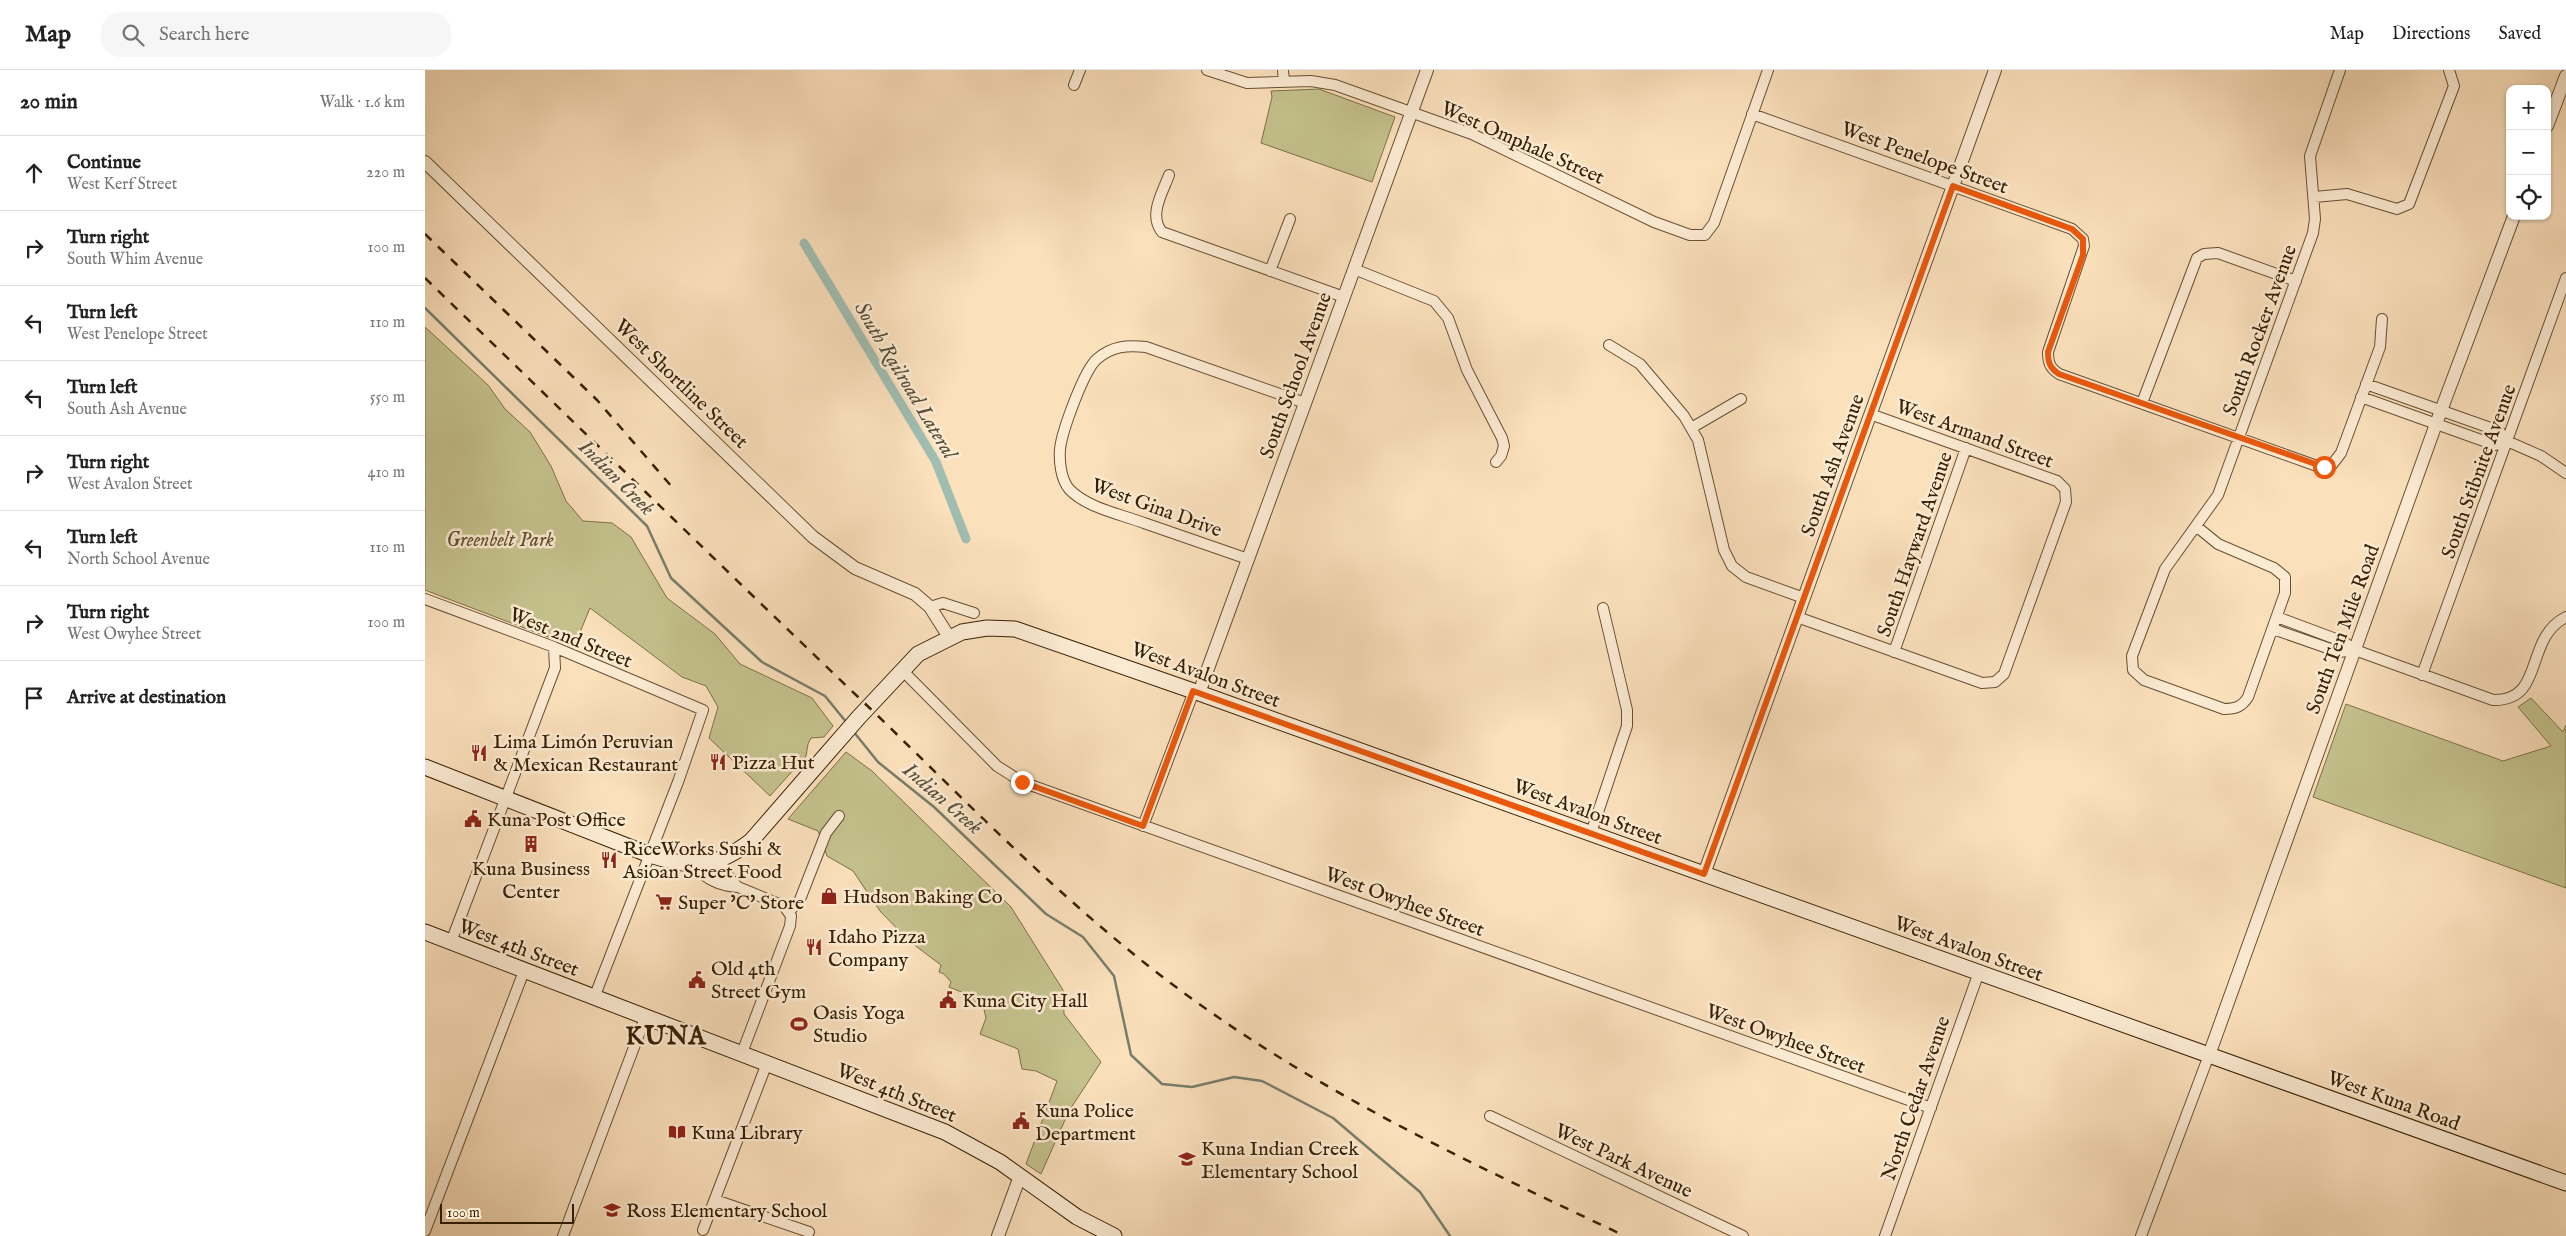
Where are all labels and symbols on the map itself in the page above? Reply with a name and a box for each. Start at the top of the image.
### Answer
street label: West Omphale Street [1437,96,1608,191]
street label: West Penelope Street [1837,117,2012,200]
street label: South Rocker Avenue [2218,242,2303,419]
street label: South School Avenue [1255,289,1338,462]
water label: South Railroad Lateral [847,297,963,466]
street label: West Shortline Street [609,314,753,454]
street label: South Stibnite Avenue [2436,381,2523,562]
street label: South Ash Avenue [1796,391,1871,540]
street label: West Armand Street [1892,394,2057,475]
water label: Indian Creek [571,434,660,522]
street label: South Hayward Avenue [1872,449,1959,640]
route start [2313,456,2336,479]
street label: West Gina Drive [1088,473,1225,544]
park label: Greenbelt Park [446,528,554,553]
street label: South Ten Mile Road [2301,541,2386,718]
street label: West 2nd Street [505,602,636,674]
street label: West Avalon Street [1128,637,1284,714]
place label: Lima Limón Peruvian & Mexican Restaurant [493,730,678,778]
restaurant icon: Lima Limón Peruvian & Mexican Restaurant [469,743,489,763]
place label: Pizza Hut [732,751,815,776]
restaurant icon: Pizza Hut [708,752,728,772]
water label: Indian Creek [896,756,988,842]
route end [1011,771,1034,794]
street label: West Avalon Street [1510,774,1666,851]
place label: Kuna Post Office [487,808,626,833]
public building icon: Kuna Post Office [463,809,483,829]
building icon: Kuna Business Center [521,834,541,854]
place label: RiceWorks Sushi & Asioan Street Food [622,837,782,885]
restaurant icon: RiceWorks Sushi & Asioan Street Food [599,850,619,870]
place label: Kuna Business Center [472,857,590,905]
street label: West Owyhee Street [1321,862,1488,943]
place label: Hudson Baking Co [843,885,1003,910]
shop icon: Hudson Baking Co [819,886,839,906]
place label: Super 'C' Store [678,891,804,916]
supermarket icon: Super 'C' Store [654,892,674,912]
street label: West Avalon Street [1891,911,2047,988]
street label: West 4th Street [455,914,582,983]
place label: Idaho Pizza Company [828,925,926,973]
restaurant icon: Idaho Pizza Company [804,937,824,957]
place label: Old 4th Street Gym [711,957,806,1005]
public building icon: Old 4th Street Gym [687,970,707,990]
place label: Kuna City Hall [962,989,1088,1014]
public building icon: Kuna City Hall [938,990,958,1010]
street label: West Owyhee Street [1702,999,1869,1080]
place label: Oasis Yoga Studio [813,1001,905,1049]
street label: North Cedar Avenue [1877,1013,1956,1184]
sports icon: Oasis Yoga Studio [789,1014,809,1034]
district label: KUNA [626,1021,707,1053]
street label: West 4th Street [833,1058,960,1129]
street label: West Kuna Road [2324,1066,2463,1137]
place label: Kuna Police Department [1035,1099,1136,1147]
public building icon: Kuna Police Department [1011,1111,1031,1131]
street label: West Park Avenue [1551,1119,1696,1204]
place label: Kuna Library [691,1121,803,1146]
library icon: Kuna Library [667,1122,687,1142]
place label: Kuna Indian Creek Elementary School [1201,1137,1359,1185]
school or university icon: Kuna Indian Creek Elementary School [1177,1149,1197,1169]
place label: Ross Elementary School [626,1199,828,1224]
school or university icon: Ross Elementary School [602,1200,622,1220]
scale bar [440,1201,574,1224]

